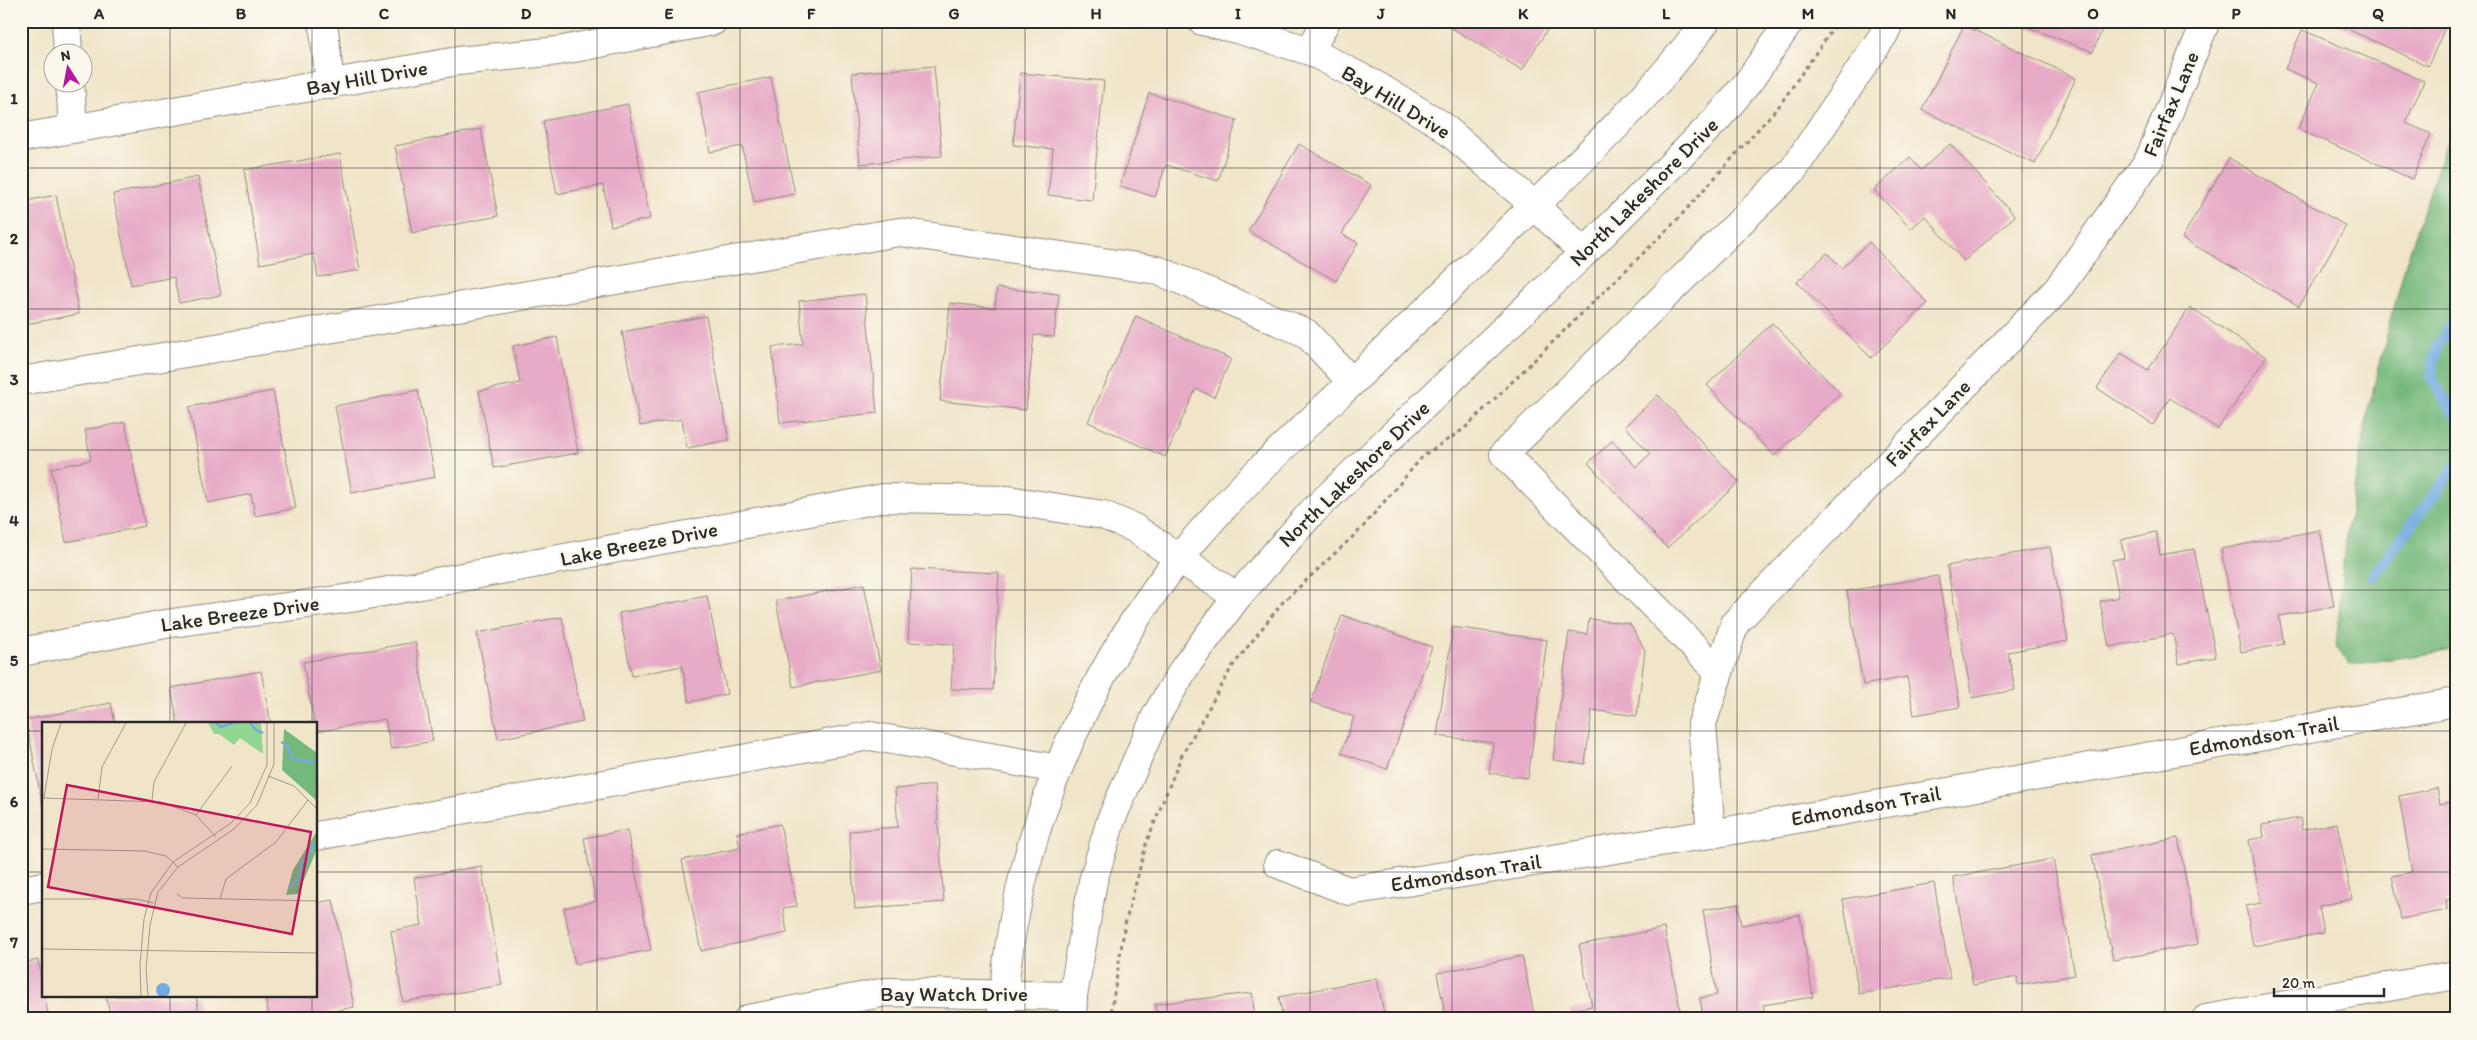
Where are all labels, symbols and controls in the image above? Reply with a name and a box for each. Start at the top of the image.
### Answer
text: A [93,4,105,23]
text: B [236,4,247,23]
text: C [379,4,390,23]
text: D [521,4,532,23]
text: E [665,4,674,23]
text: F [807,4,816,23]
text: G [948,4,960,23]
text: H [1090,4,1102,23]
text: I [1235,4,1241,23]
text: J [1376,4,1385,23]
text: K [1518,4,1529,23]
text: L [1662,4,1671,23]
text: M [1802,4,1814,23]
text: N [1946,4,1956,23]
text: O [2087,4,2099,23]
text: P [2231,4,2241,23]
text: Q [2372,4,2384,23]
north arrow [42,42,92,92]
text: N [59,46,72,65]
street label: Fairfax Lane [2137,47,2204,160]
street label: Bay Hill Drive [304,55,430,100]
street label: Bay Hill Drive [1337,59,1455,144]
text: 1 [10,89,18,108]
street label: North Lakeshore Drive [1564,112,1723,271]
text: 2 [10,229,19,248]
text: 3 [10,370,19,389]
street label: Fairfax Lane [1880,374,1976,472]
street label: North Lakeshore Drive [1273,395,1434,552]
text: 4 [9,511,19,530]
street label: Lake Breeze Drive [558,516,720,571]
street label: Lake Breeze Drive [159,590,321,637]
text: 5 [10,651,19,670]
street label: Edmondson Trail [2187,710,2341,761]
inset map [42,722,318,998]
street label: Edmondson Trail [1789,780,1943,831]
text: 6 [10,792,19,811]
street label: Edmondson Trail [1389,848,1543,897]
text: 7 [9,933,18,952]
scale bar [2274,965,2384,997]
text: 20 m [2282,974,2316,992]
street label: Bay Watch Drive [880,981,1028,1006]

